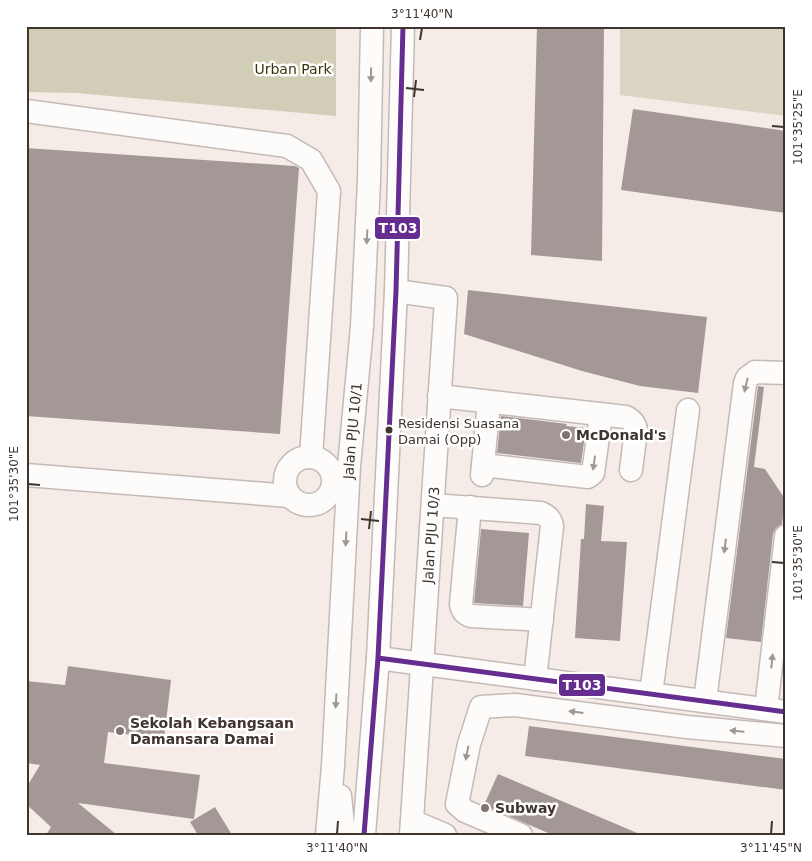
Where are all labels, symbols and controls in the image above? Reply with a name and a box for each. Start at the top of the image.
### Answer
text: 3°11'40"N [391,7,453,21]
park label: Urban Park [254,61,332,77]
one-way arrow [367,67,375,83]
text: 101°35'25"E [791,89,805,165]
line badge: T103 [374,216,421,240]
text: T103 [379,220,417,236]
one-way arrow [362,230,370,246]
one-way arrow [742,378,750,393]
street label: Jalan PJU 10/1 [340,382,365,481]
place label: Residensi Suasana Damai (Opp) [398,416,519,447]
marker: Residensi Suasana Damai (Opp) [384,425,394,435]
place label: McDonald's [576,427,666,443]
marker: McDonald's [560,429,572,441]
text: 101°35'30"E [7,446,21,522]
one-way arrow [590,455,598,471]
street label: Jalan PJU 10/3 [420,486,442,585]
text: 101°35'30"E [791,525,805,601]
one-way arrow [342,531,350,547]
one-way arrow [721,539,729,555]
one-way arrow [768,653,776,669]
line badge: T103 [558,673,606,697]
text: T103 [563,677,601,693]
one-way arrow [332,694,340,710]
one-way arrow [567,708,583,716]
place label: Sekolah Kebangsaan Damansara Damai [130,715,294,747]
marker: Sekolah Kebangsaan Damansara Damai [114,725,126,737]
one-way arrow [729,727,745,735]
one-way arrow [462,746,470,762]
place label: Subway [495,800,556,816]
marker: Subway [479,802,491,814]
text: 3°11'40"N [306,841,368,855]
text: 3°11'45"N [740,841,802,855]

